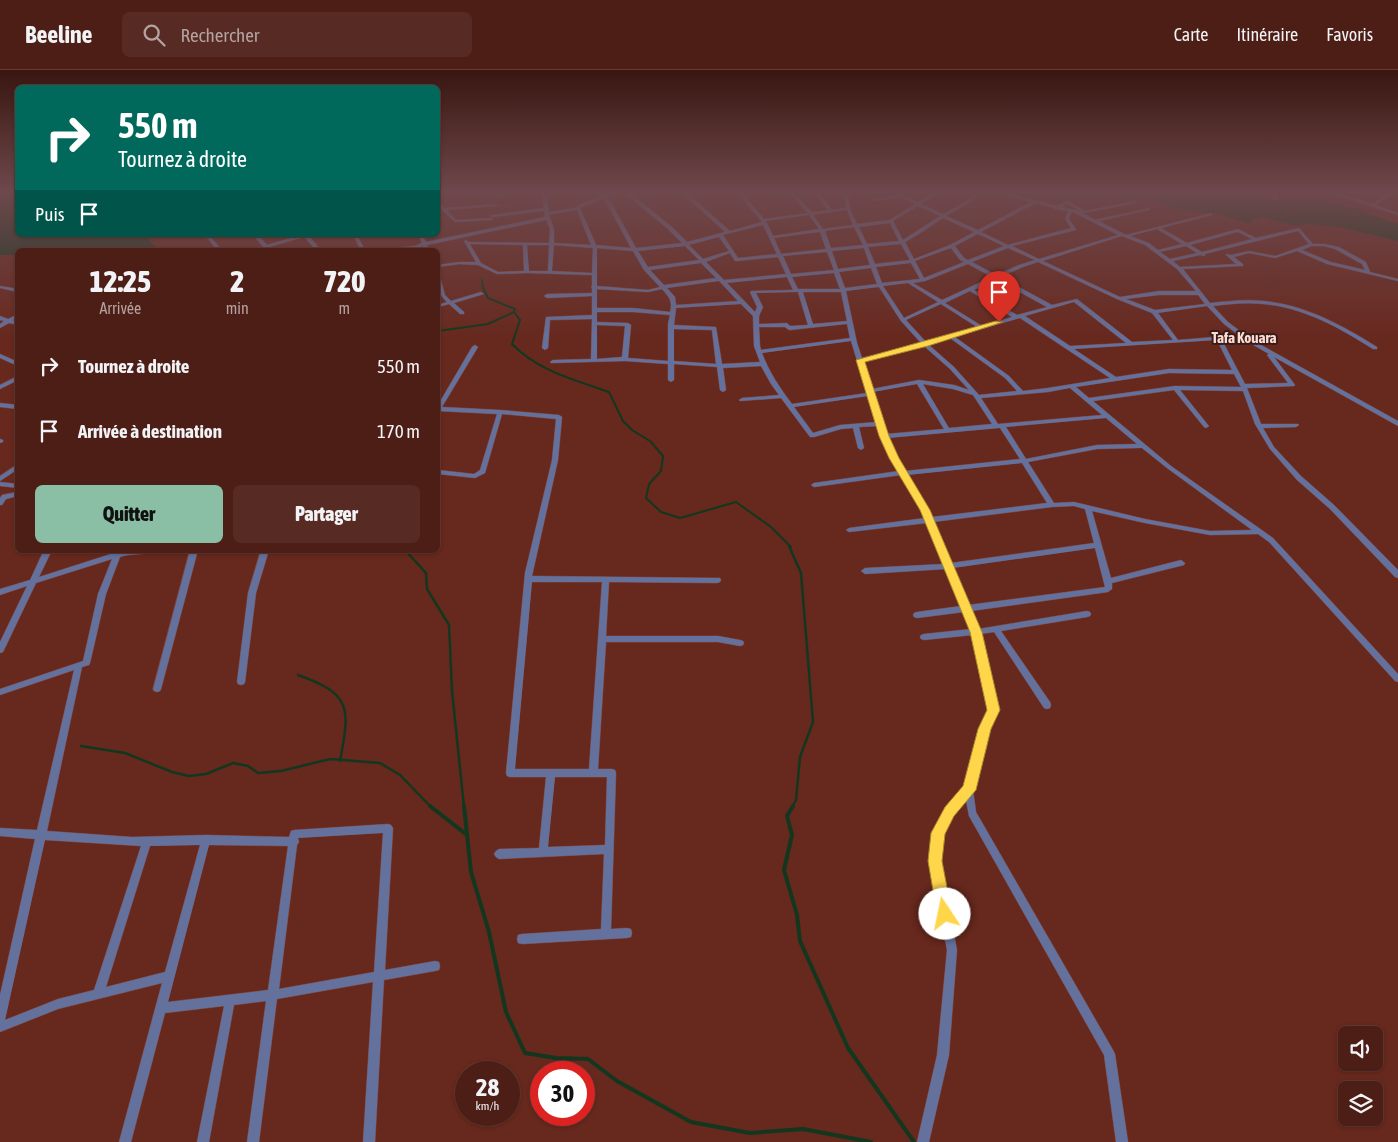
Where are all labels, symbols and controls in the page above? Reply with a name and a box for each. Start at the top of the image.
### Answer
search box [122,12,472,57]
text: Beeline [25,21,92,48]
icon: search [140,21,168,49]
text: Rechercher [180,24,259,46]
text: Carte [1174,24,1208,45]
text: Itinéraire [1236,24,1298,45]
text: Favoris [1326,24,1373,45]
icon: right [35,105,100,170]
text: 550 m [118,105,197,145]
text: Tournez à droite [118,146,247,172]
icon: arrive [75,200,103,228]
text: Puis [35,203,65,225]
text: 12:25 [89,264,151,298]
text: 2 [230,264,244,298]
text: 720 [323,264,365,298]
pin [978,271,1020,322]
icon: arrive [985,278,1013,306]
text: Arrivée [99,299,141,317]
text: min [226,299,249,317]
text: m [339,299,350,317]
district label: Tafa Kouara [1211,329,1277,346]
icon: right [35,352,63,380]
text: Tournez à droite [78,355,189,377]
text: 550 m [377,355,420,377]
icon: arrive [35,417,63,445]
text: Arrivée à destination [78,420,222,442]
text: 170 m [377,420,420,442]
button: Quitter [35,485,223,543]
button: Partager [233,485,420,543]
position arrow [918,887,970,939]
map controls [1338,1026,1383,1126]
button: sound [1338,1026,1383,1071]
speed limit sign: 30 [530,1061,595,1126]
text: 28 [476,1073,499,1101]
button: layers [1338,1081,1383,1126]
text: km/h [476,1099,499,1113]

